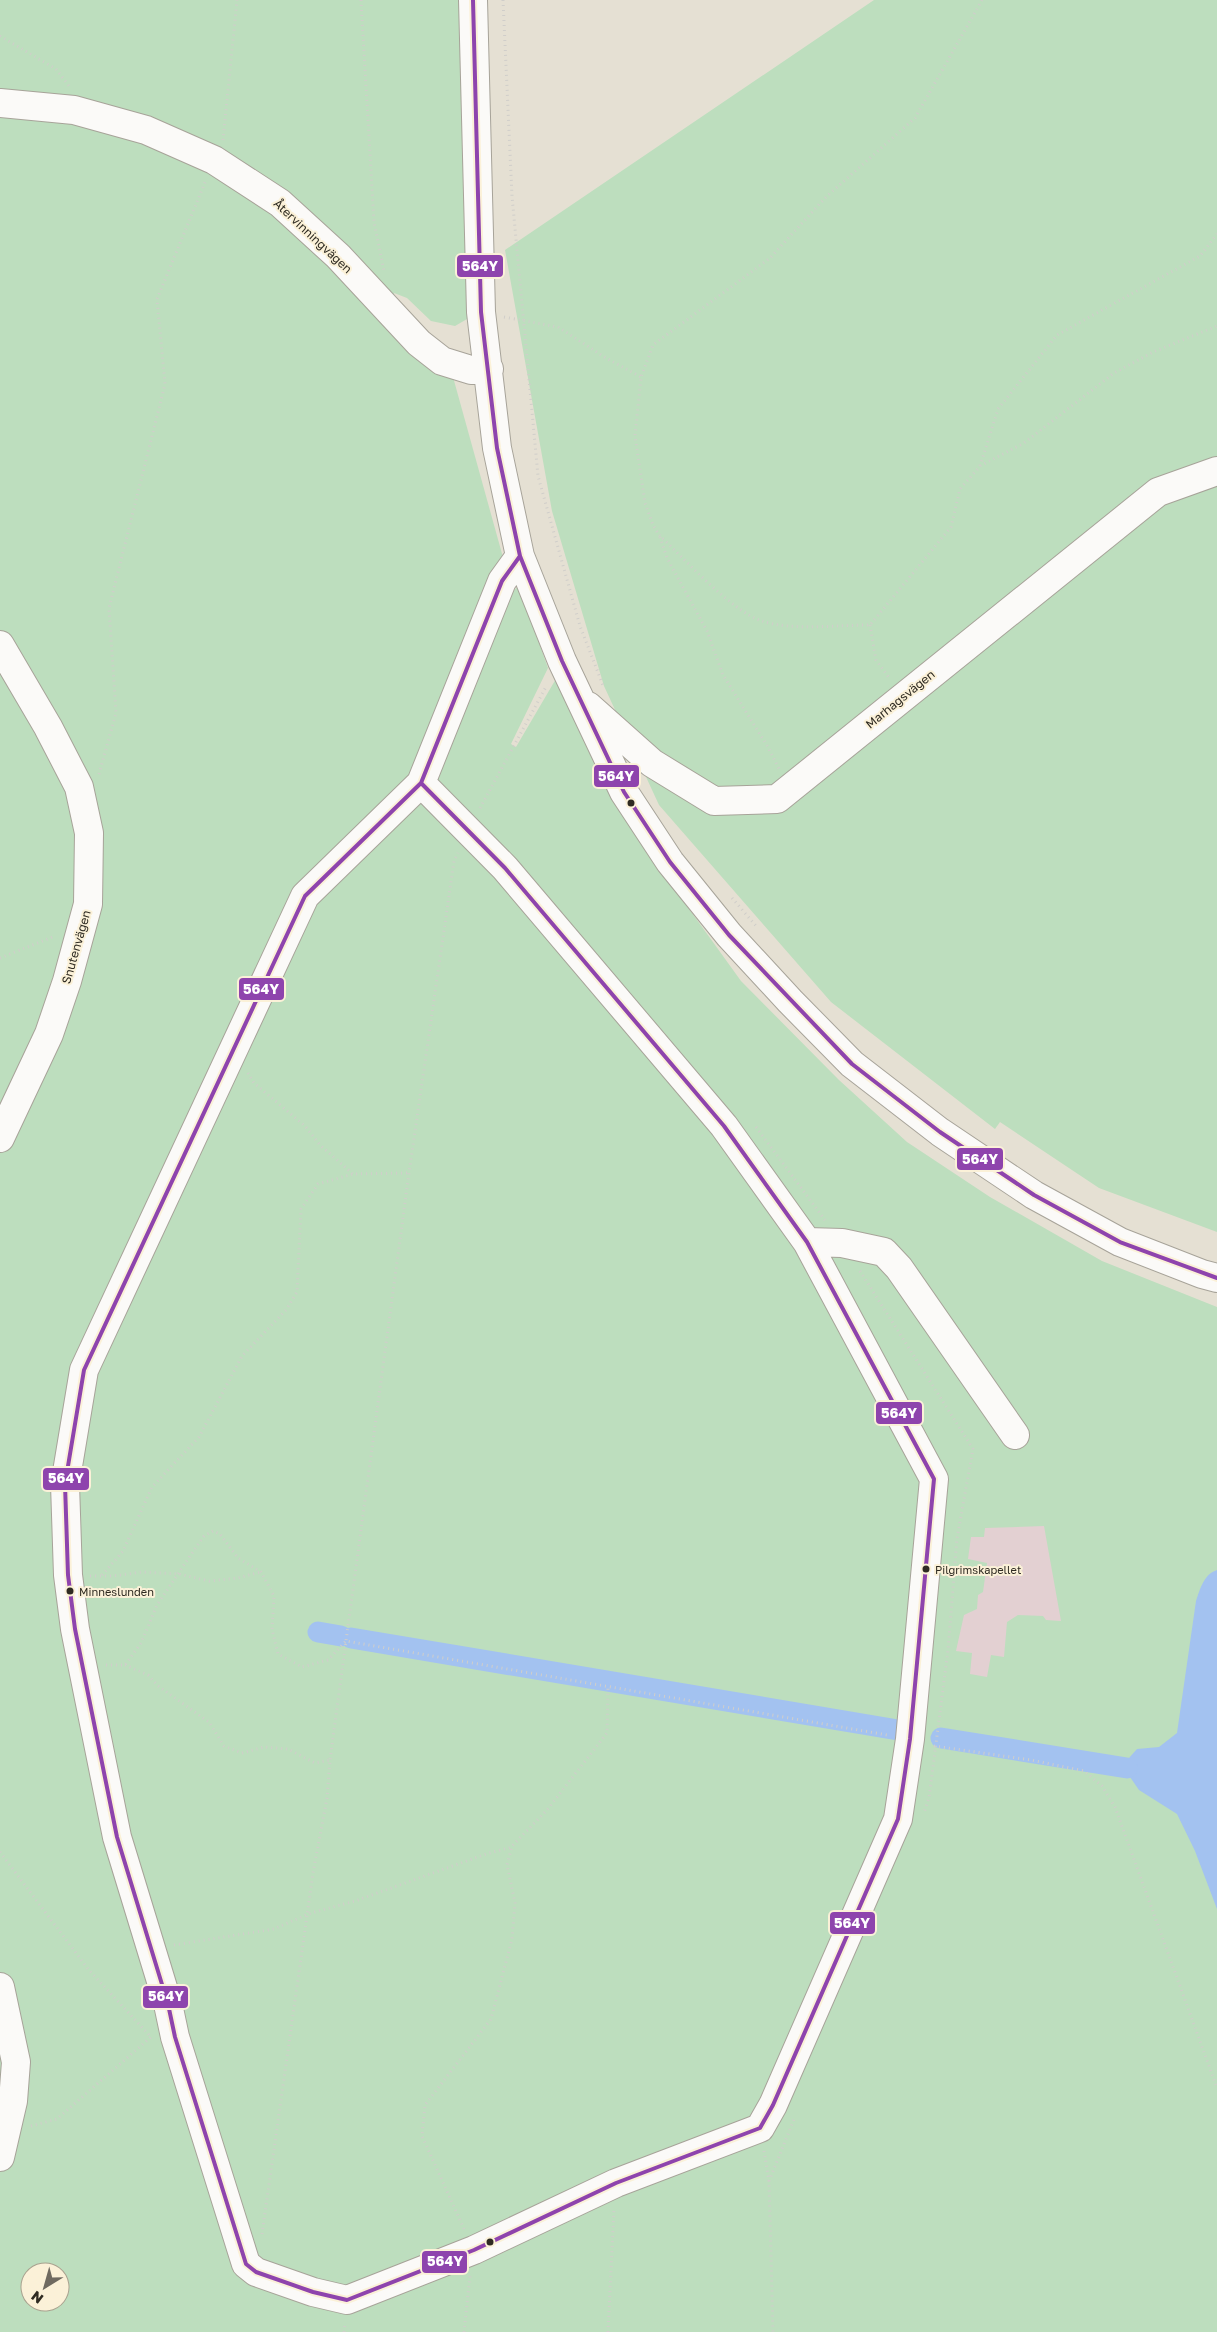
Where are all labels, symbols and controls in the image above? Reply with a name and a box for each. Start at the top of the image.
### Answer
street label: Återvinningvägen [271,196,355,276]
line badge: 564Y [456,254,504,278]
text: 564Y [462,257,498,274]
street label: Marhagsvägen [862,667,938,731]
line badge: 564Y [593,764,640,788]
text: 564Y [598,767,634,784]
unlabelled marker [626,798,636,808]
street label: Snutenvägen [58,908,94,986]
line badge: 564Y [238,977,285,1001]
text: 564Y [243,980,279,997]
line badge: 564Y [956,1147,1004,1171]
text: 564Y [962,1150,998,1167]
line badge: 564Y [875,1401,923,1425]
text: 564Y [881,1404,917,1421]
line badge: 564Y [42,1467,90,1491]
text: 564Y [48,1469,84,1486]
place label: Pilgrimskapellet [935,1563,1021,1576]
marker: Pilgrimskapellet [921,1564,931,1574]
place label: Minneslunden [79,1585,154,1598]
marker: Minneslunden [65,1586,75,1596]
line badge: 564Y [829,1911,876,1935]
text: 564Y [834,1914,870,1931]
line badge: 564Y [142,1985,189,2009]
text: 564Y [148,1987,184,2004]
unlabelled marker [485,2237,495,2247]
line badge: 564Y [421,2250,468,2274]
text: 564Y [427,2252,463,2269]
north arrow [20,2262,70,2312]
text: N [28,2288,46,2308]

